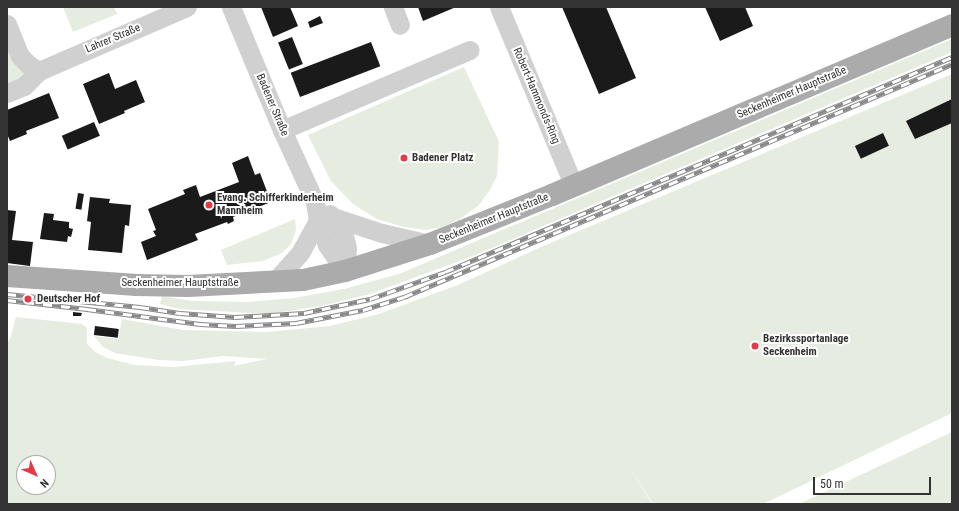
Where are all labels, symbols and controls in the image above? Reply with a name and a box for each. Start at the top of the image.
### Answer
street label: Lahrer Straße [84,22,142,56]
street label: Robert-Hammonds-Ring [510,46,562,146]
street label: Seckenheimer Hauptstraße [735,64,849,122]
street label: Badener Straße [253,72,291,138]
place label: Badener Platz [412,151,473,165]
marker: Badener Platz [399,153,409,163]
street label: Seckenheimer Hauptstraße [437,191,551,247]
place label: Evang. Schifferkinderheim Mannheim [217,192,334,218]
marker: Evang. Schifferkinderheim Mannheim [204,200,214,210]
street label: Seckenheimer Hauptstraße [121,276,239,290]
place label: Deutscher Hof [37,292,100,306]
marker: Deutscher Hof [22,293,34,305]
place label: Bezirkssportanlage Seckenheim [763,333,849,359]
marker: Bezirkssportanlage Seckenheim [750,341,760,351]
north arrow [16,455,56,495]
scale bar [815,469,933,495]
text: N [37,476,51,490]
text: 50 m [820,477,844,491]

